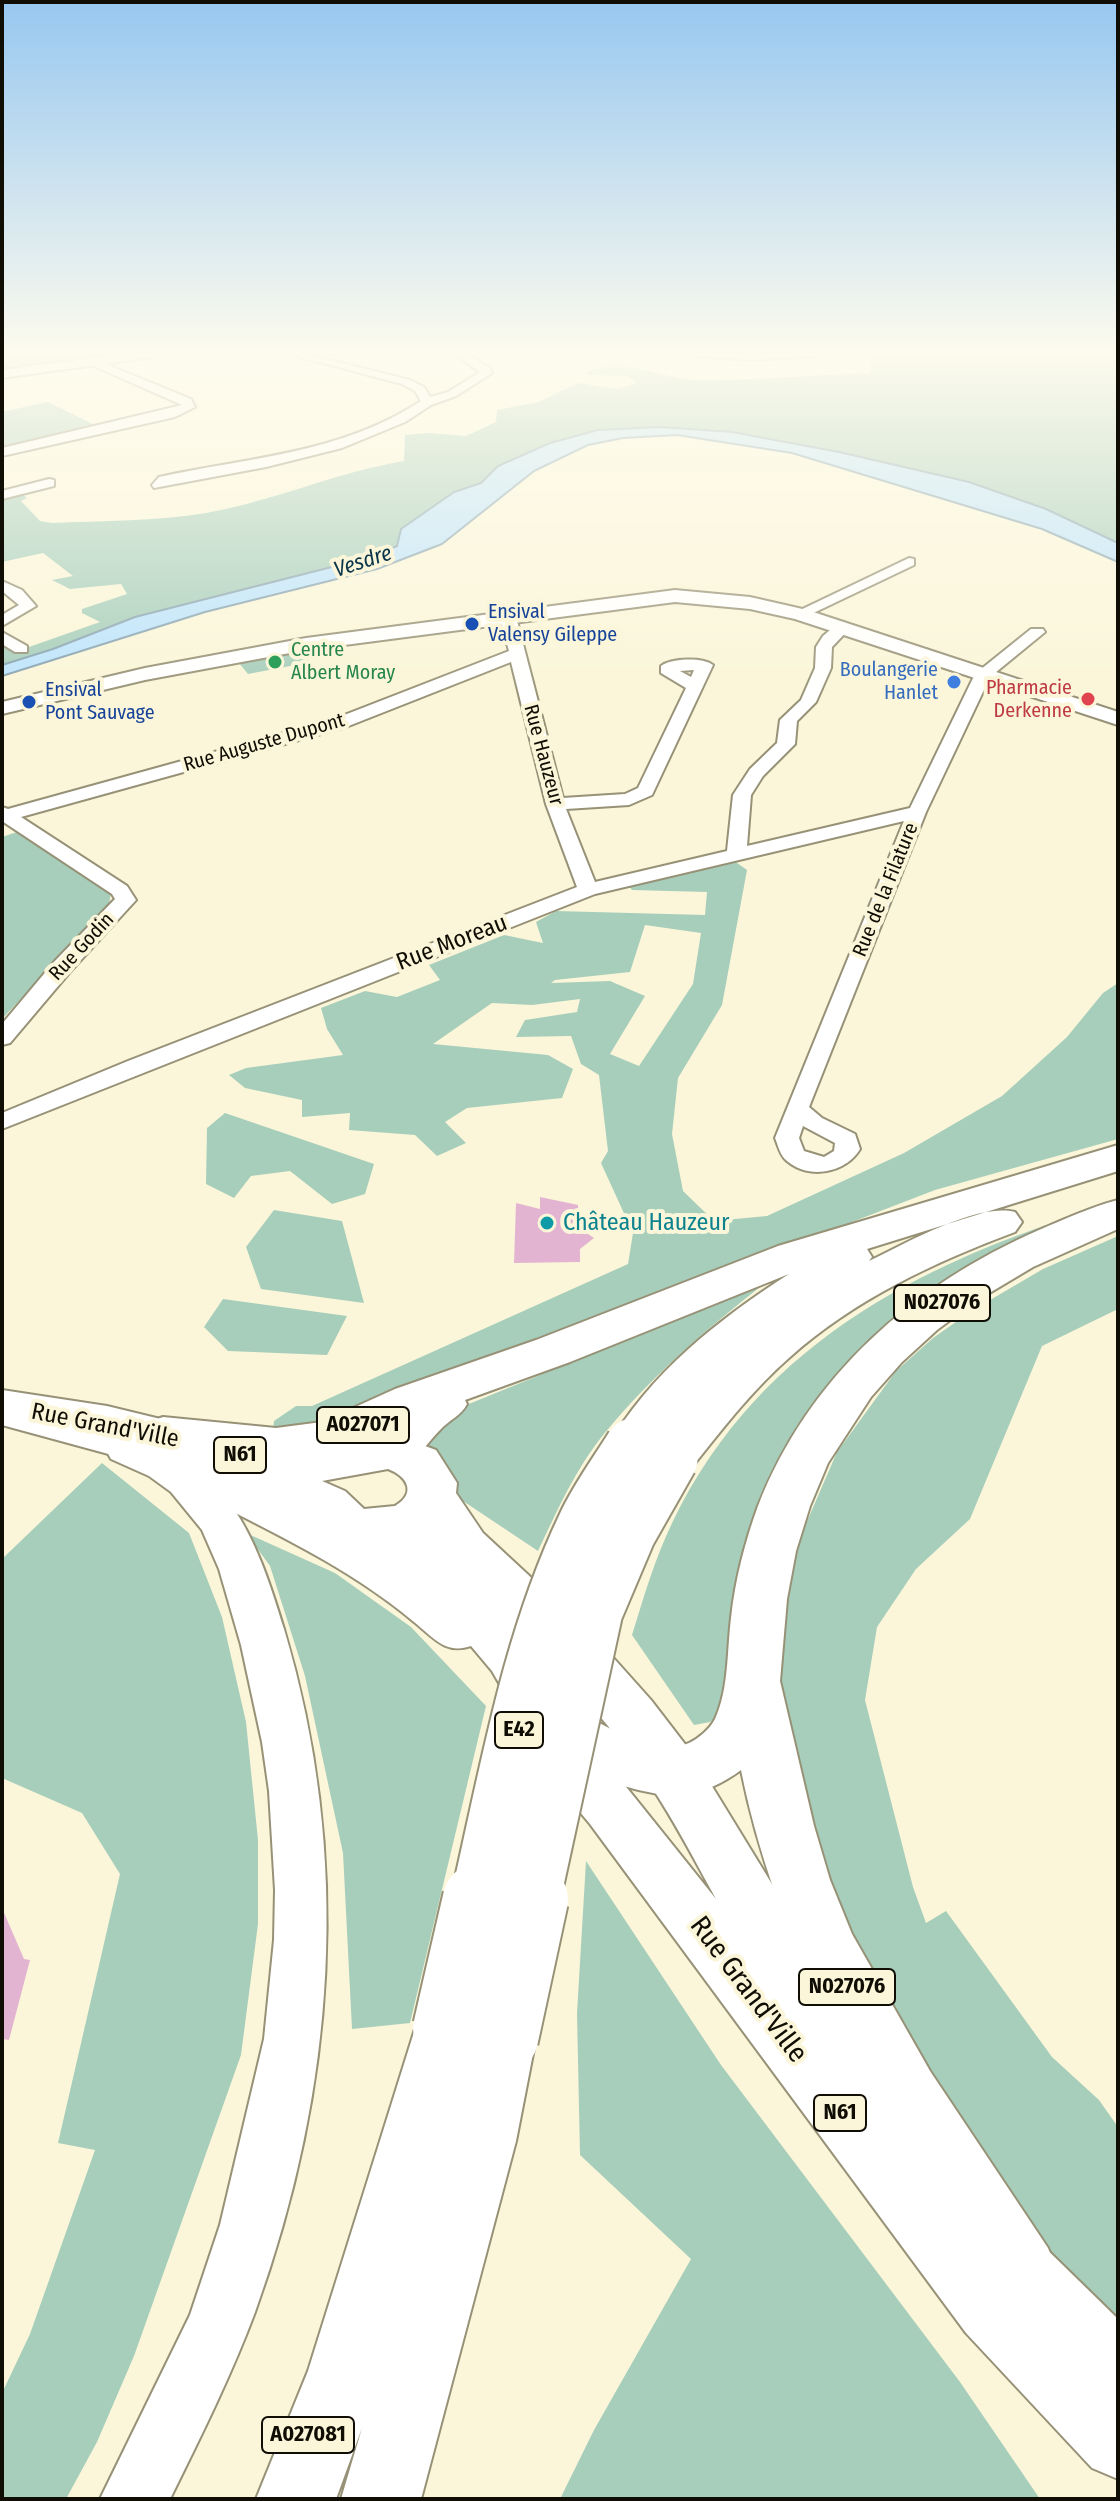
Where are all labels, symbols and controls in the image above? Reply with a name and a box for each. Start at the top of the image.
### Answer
water label: Vesdre [331,540,395,584]
place label: Ensival Valensy Gileppe [488,600,617,647]
marker: Ensival Valensy Gileppe [463,615,481,633]
place label: Centre Albert Moray [291,638,395,685]
marker: Centre Albert Moray [266,653,284,671]
place label: Boulangerie Hanlet [840,658,938,705]
marker: Boulangerie Hanlet [945,673,963,691]
place label: Pharmacie Derkenne [986,676,1072,723]
place label: Ensival Pont Sauvage [45,678,155,725]
marker: Pharmacie Derkenne [1079,690,1097,708]
marker: Ensival Pont Sauvage [20,693,38,711]
street label: Rue Hauzeur [518,702,568,808]
street label: Rue Auguste Dupont [181,709,347,777]
street label: Rue de la Filature [848,820,924,960]
street label: Rue Godin [45,908,119,986]
street label: Rue Moreau [392,909,512,977]
place label: Château Hauzeur [563,1209,729,1237]
marker: Château Hauzeur [538,1214,556,1232]
road number: N027076 [894,1285,990,1321]
street label: Rue Grand'Ville [29,1398,181,1454]
road number: A027071 [317,1407,409,1443]
road number: N61 [214,1437,266,1473]
road number: E42 [495,1712,543,1748]
street label: Rue Grand'Ville [682,1910,814,2070]
road number: N027076 [799,1969,895,2005]
road number: N61 [814,2095,866,2131]
road number: A027081 [262,2417,354,2453]

